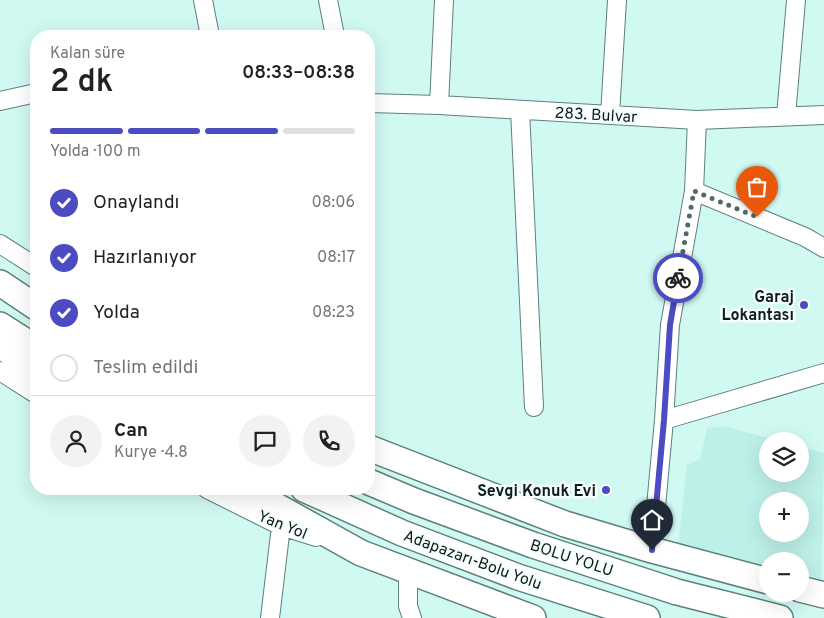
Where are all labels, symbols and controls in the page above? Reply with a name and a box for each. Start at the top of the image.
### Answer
text: Kalan süre [50,44,125,64]
text: 08:33–08:38 [242,61,355,85]
text: 2 dk [50,63,113,103]
street label: 283. Bulvar [554,104,638,128]
text: Yolda · 100 m [50,142,140,162]
pin [736,166,778,217]
icon: bag [743,173,771,201]
icon: check [50,189,78,217]
text: Onaylandı [93,191,179,215]
text: 08:06 [312,193,355,213]
icon: check [50,244,78,272]
text: Hazırlanıyor [93,246,197,270]
text: 08:17 [317,248,355,268]
courier [653,253,703,303]
icon: bike [664,264,692,292]
place label: Garaj Lokantası [721,288,794,326]
icon: check [50,299,78,327]
marker: Garaj Lokantası [798,299,810,311]
text: Yolda [93,301,140,325]
text: 08:23 [312,303,355,323]
text: Teslim edildi [93,356,198,380]
button: person [50,415,102,467]
button: chat [239,415,291,467]
button: phone [303,415,355,467]
text: Can [114,419,148,443]
map controls [759,432,809,602]
button: layers [759,432,809,482]
text: Kurye · 4.8 [114,443,188,463]
place label: Sevgi Konuk Evi [477,482,596,502]
marker: Sevgi Konuk Evi [600,484,612,496]
button: + [759,492,809,542]
pin [631,499,673,550]
icon: home [638,506,666,534]
street label: Yan Yol [255,507,310,545]
street label: Adapazarı-Bolu Yolu [400,527,544,595]
street label: BOLU YOLU [527,536,616,582]
button: − [759,552,809,602]

